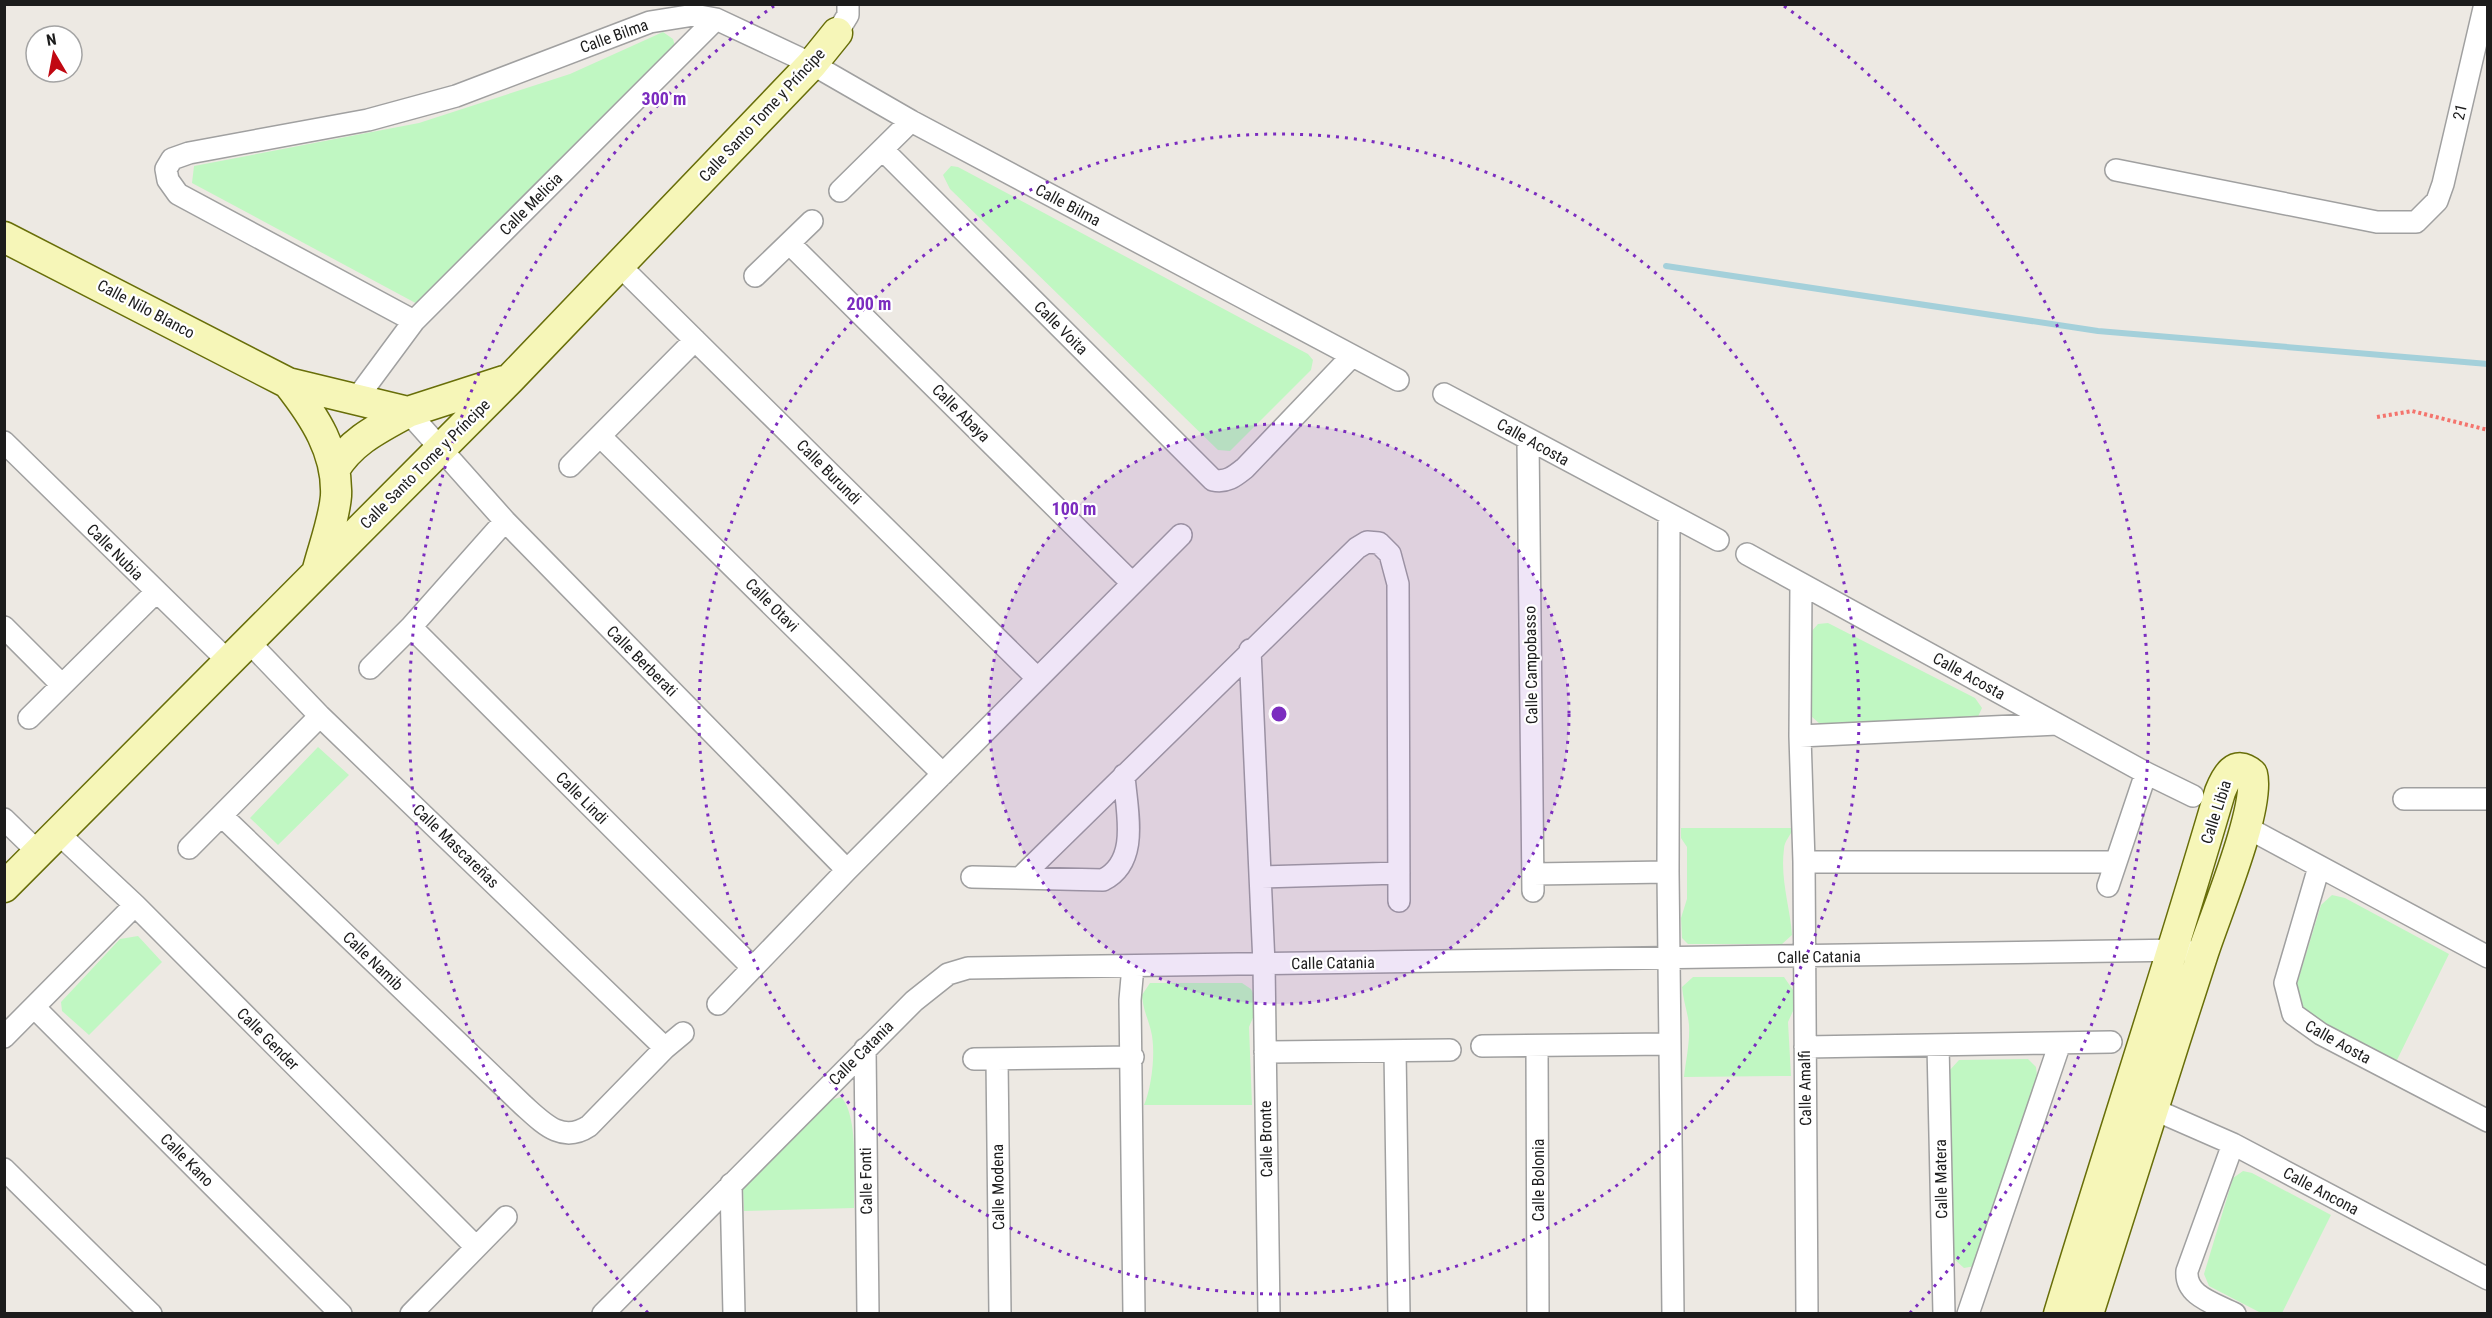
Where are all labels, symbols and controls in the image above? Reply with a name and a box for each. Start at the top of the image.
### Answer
street label: Calle Bilma [577,15,651,57]
north arrow [24,24,84,84]
text: N [45,30,58,50]
street label: Calle Santo Tome y Príncipe [695,44,829,186]
text: 300 m [642,88,686,109]
street label: 21 [2449,102,2471,122]
street label: Calle Melicia [496,169,566,239]
street label: Calle Bilma [1032,180,1104,230]
street label: Calle Nilo Blanco [94,275,198,343]
text: 200 m [847,293,891,314]
street label: Calle Voita [1030,297,1092,359]
street label: Calle Abaya [928,380,994,446]
street label: Calle Santo Tome y Príncipe [356,395,494,533]
street label: Calle Acosta [1494,414,1572,470]
street label: Calle Burundi [793,436,865,508]
text: 100 m [1052,498,1096,519]
street label: Calle Nubia [83,520,147,584]
street label: Calle Otavi [741,574,803,636]
street label: Calle Campobasso [1520,606,1542,724]
street label: Calle Berberati [603,622,681,700]
street label: Calle Acosta [1930,648,2008,704]
centre of rings [1269,704,1289,724]
street label: Calle Lindi [552,768,612,828]
street label: Calle Libia [2197,778,2235,846]
street label: Calle Mascareñas [409,800,503,892]
street label: Calle Namib [339,928,407,994]
street label: Calle Catania [1777,947,1861,967]
street label: Calle Catania [1291,953,1375,973]
street label: Calle Gender [233,1004,303,1074]
street label: Calle Aosta [2302,1016,2374,1068]
street label: Calle Catania [825,1017,897,1089]
street label: Calle Amalfi [1795,1050,1815,1126]
street label: Calle Bronte [1256,1100,1276,1178]
street label: Calle Kano [156,1129,218,1191]
street label: Calle Bolonia [1529,1139,1548,1221]
street label: Calle Matera [1931,1139,1951,1219]
street label: Calle Modena [988,1144,1008,1230]
street label: Calle Fonti [856,1147,876,1215]
street label: Calle Ancona [2280,1163,2362,1219]

